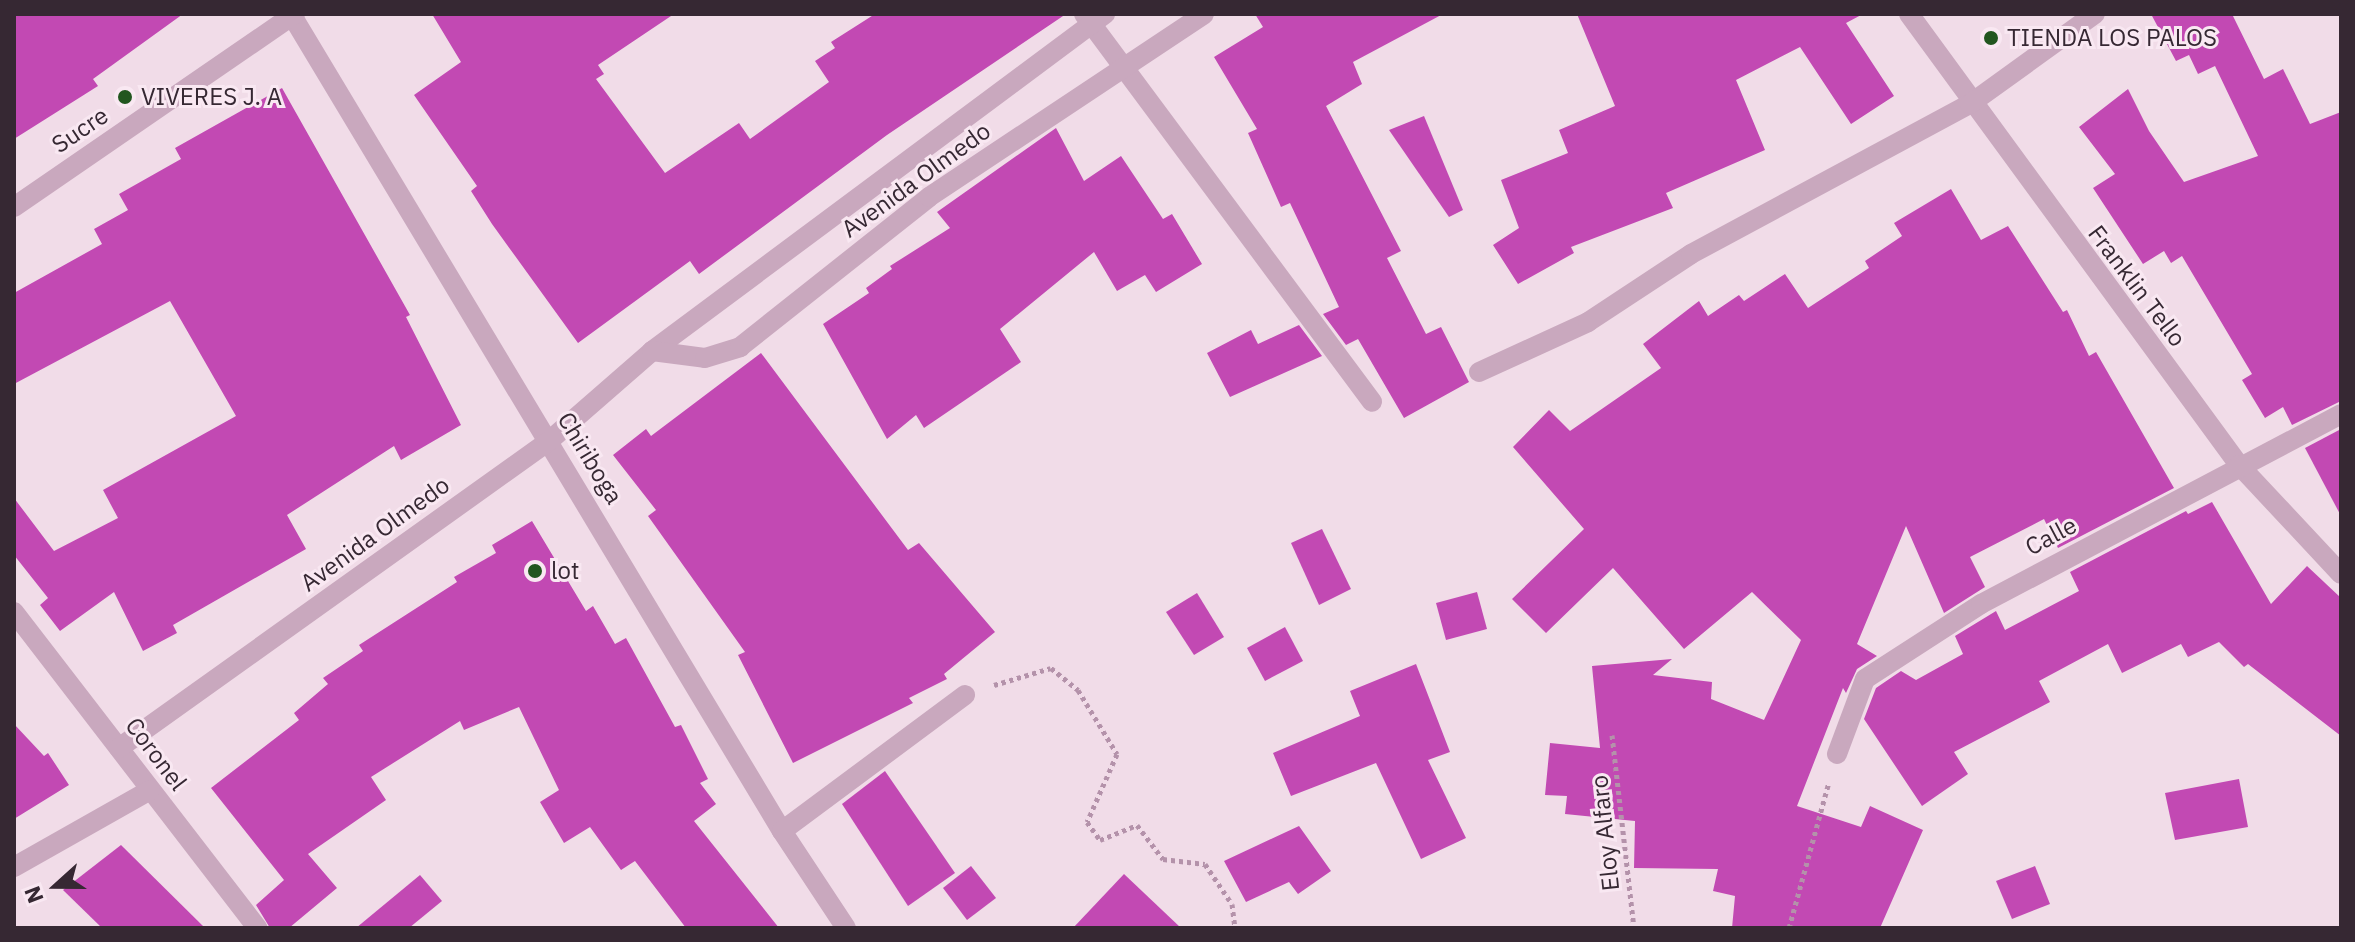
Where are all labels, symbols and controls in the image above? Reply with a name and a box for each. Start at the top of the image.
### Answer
place label: TIENDA LOS PALOS [2007,24,2217,52]
marker: TIENDA LOS PALOS [1982,29,2000,47]
place label: VIVERES J. A [141,83,282,111]
marker: VIVERES J. A [116,88,134,106]
street label: Sucre [46,101,114,159]
street label: Avenida Olmedo [836,116,996,244]
street label: Franklin Tello [2082,220,2192,352]
street label: Chiriboga [551,407,629,509]
street label: Avenida Olmedo [295,470,455,598]
street label: Calle [2020,511,2082,561]
place label: lot [551,557,579,585]
marker: lot [526,562,544,580]
street label: Coronel [119,712,193,796]
street label: Eloy Alfaro [1585,774,1625,892]
north arrow [16,846,96,926]
text: N [17,882,50,907]

